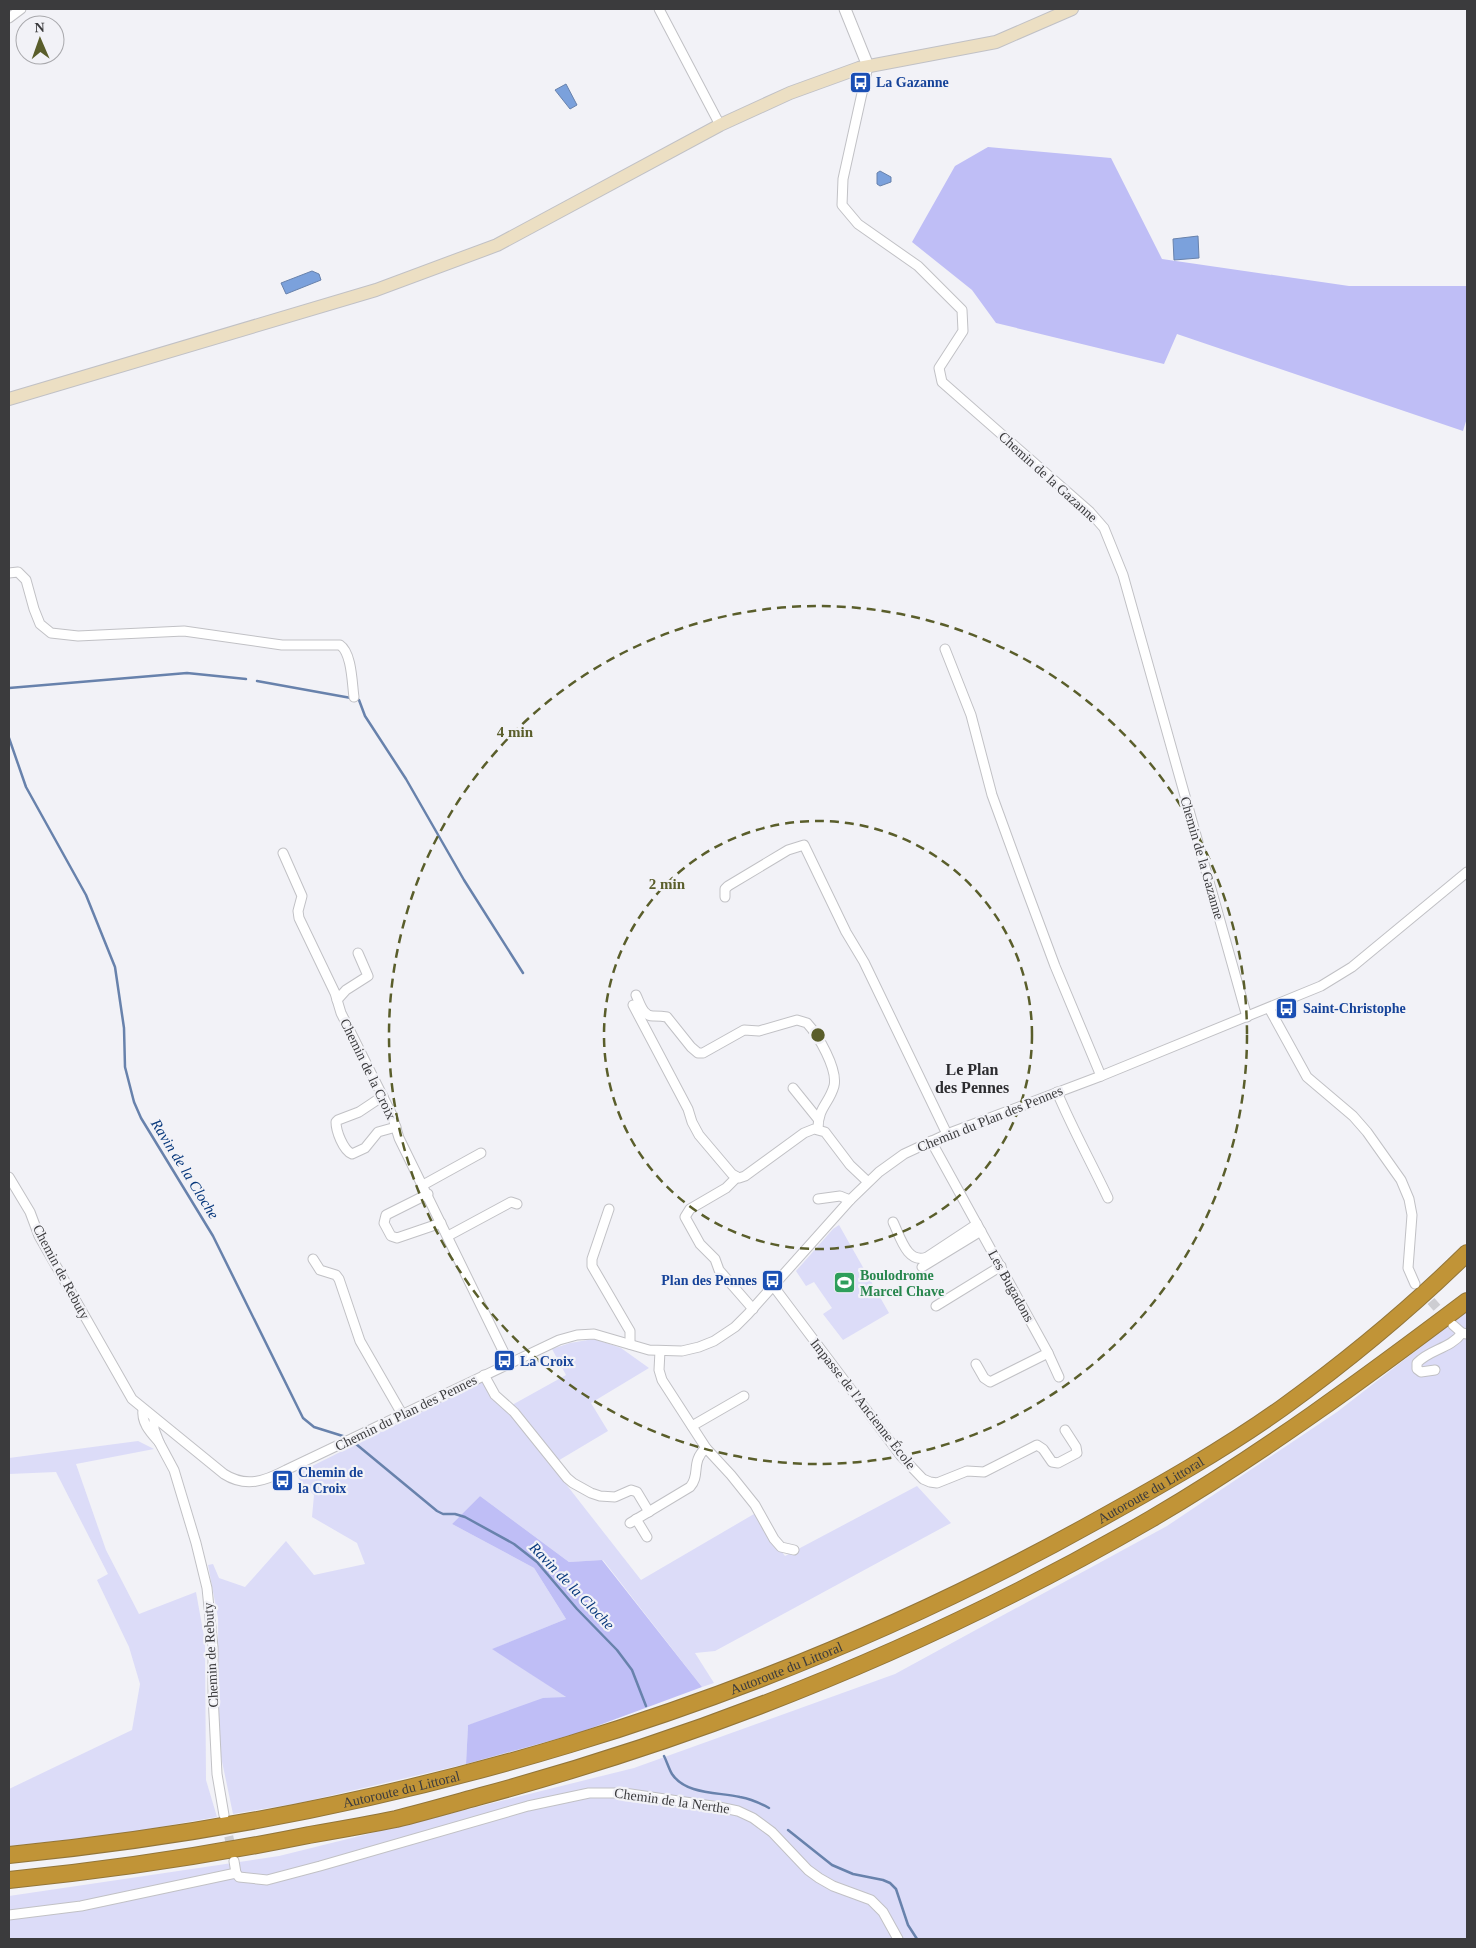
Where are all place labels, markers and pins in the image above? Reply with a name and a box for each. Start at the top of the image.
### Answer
bus stop icon: La Gazanne [848,70,872,94]
place label: La Gazanne [876,75,949,90]
bus stop icon: Saint-Christophe [1275,996,1299,1020]
place label: Saint-Christophe [1303,1001,1406,1016]
centre of rings [809,1026,827,1044]
bus stop icon: Plan des Pennes [761,1268,785,1292]
place label: Boulodrome Marcel Chave [860,1268,944,1299]
sports icon: Boulodrome Marcel Chave [832,1271,856,1295]
place label: Plan des Pennes [661,1273,758,1288]
bus stop icon: La Croix [492,1349,516,1373]
place label: La Croix [520,1354,574,1369]
place label: Chemin de la Croix [298,1465,363,1496]
bus stop icon: Chemin de la Croix [270,1468,294,1492]

